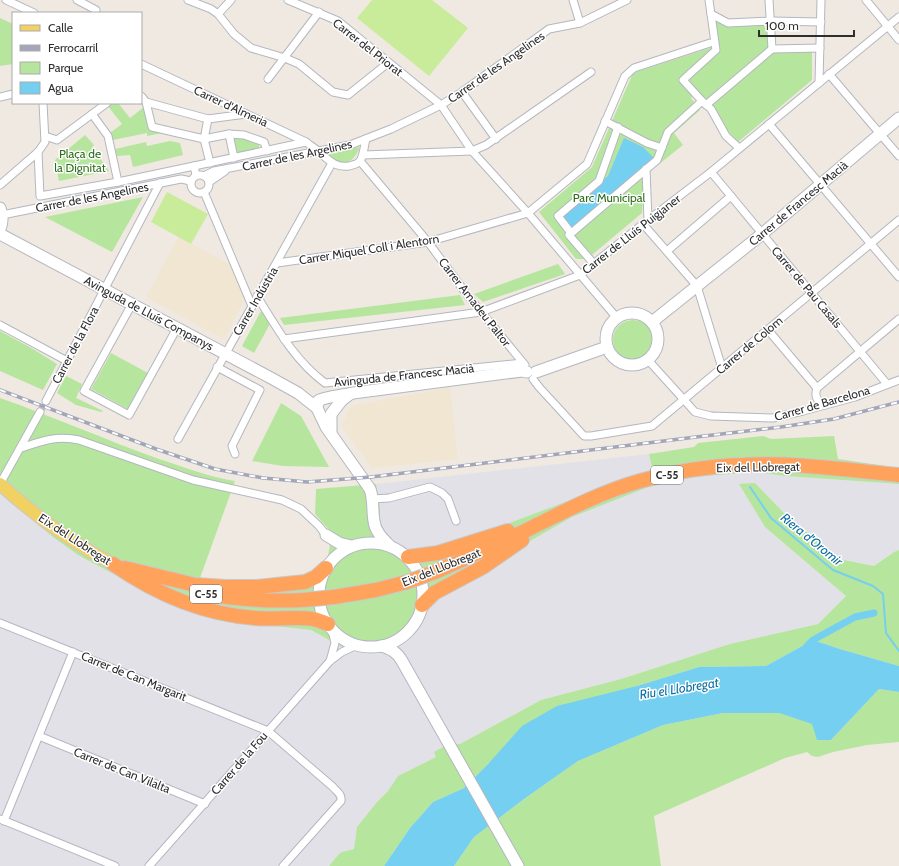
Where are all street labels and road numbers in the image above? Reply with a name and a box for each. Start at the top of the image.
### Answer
street label: Carrer del Priorat [330,15,406,79]
street label: Carrer de les Angelines [445,28,547,106]
street label: Carrer d'Almeria [191,82,271,130]
street label: Carrer de les Argelines [241,136,353,174]
street label: Carrer de Francesc Macià [746,157,851,249]
street label: Carrer de les Angelines [34,179,150,215]
street label: Carrer de Lluís Puigjaner [579,191,683,277]
street label: Carrer Miquel Coll i Alentorn [298,230,440,267]
street label: Carrer de Pau Casals [769,243,845,331]
street label: Carrer Amadeu Paltor [436,255,514,349]
street label: Carrer Indústria [229,264,281,338]
street label: Avinguda de Lluís Companys [82,272,216,354]
street label: Carrer de la Flora [48,304,102,386]
street label: Carrer de Colom [713,313,785,377]
street label: Avinguda de Francesc Macià [333,360,475,390]
street label: Carrer de Barcelona [773,382,872,424]
street label: Eix del Llobregat [716,459,800,475]
road number: C-55 [651,466,683,484]
street label: Eix del Llobregat [36,510,114,568]
street label: Eix del Llobregat [399,544,483,590]
road number: C-55 [190,585,222,603]
street label: Carrer de Can Margarit [79,648,189,704]
street label: Carrer de la Fou [208,728,270,798]
street label: Carrer de Can Vilalta [72,744,173,796]

